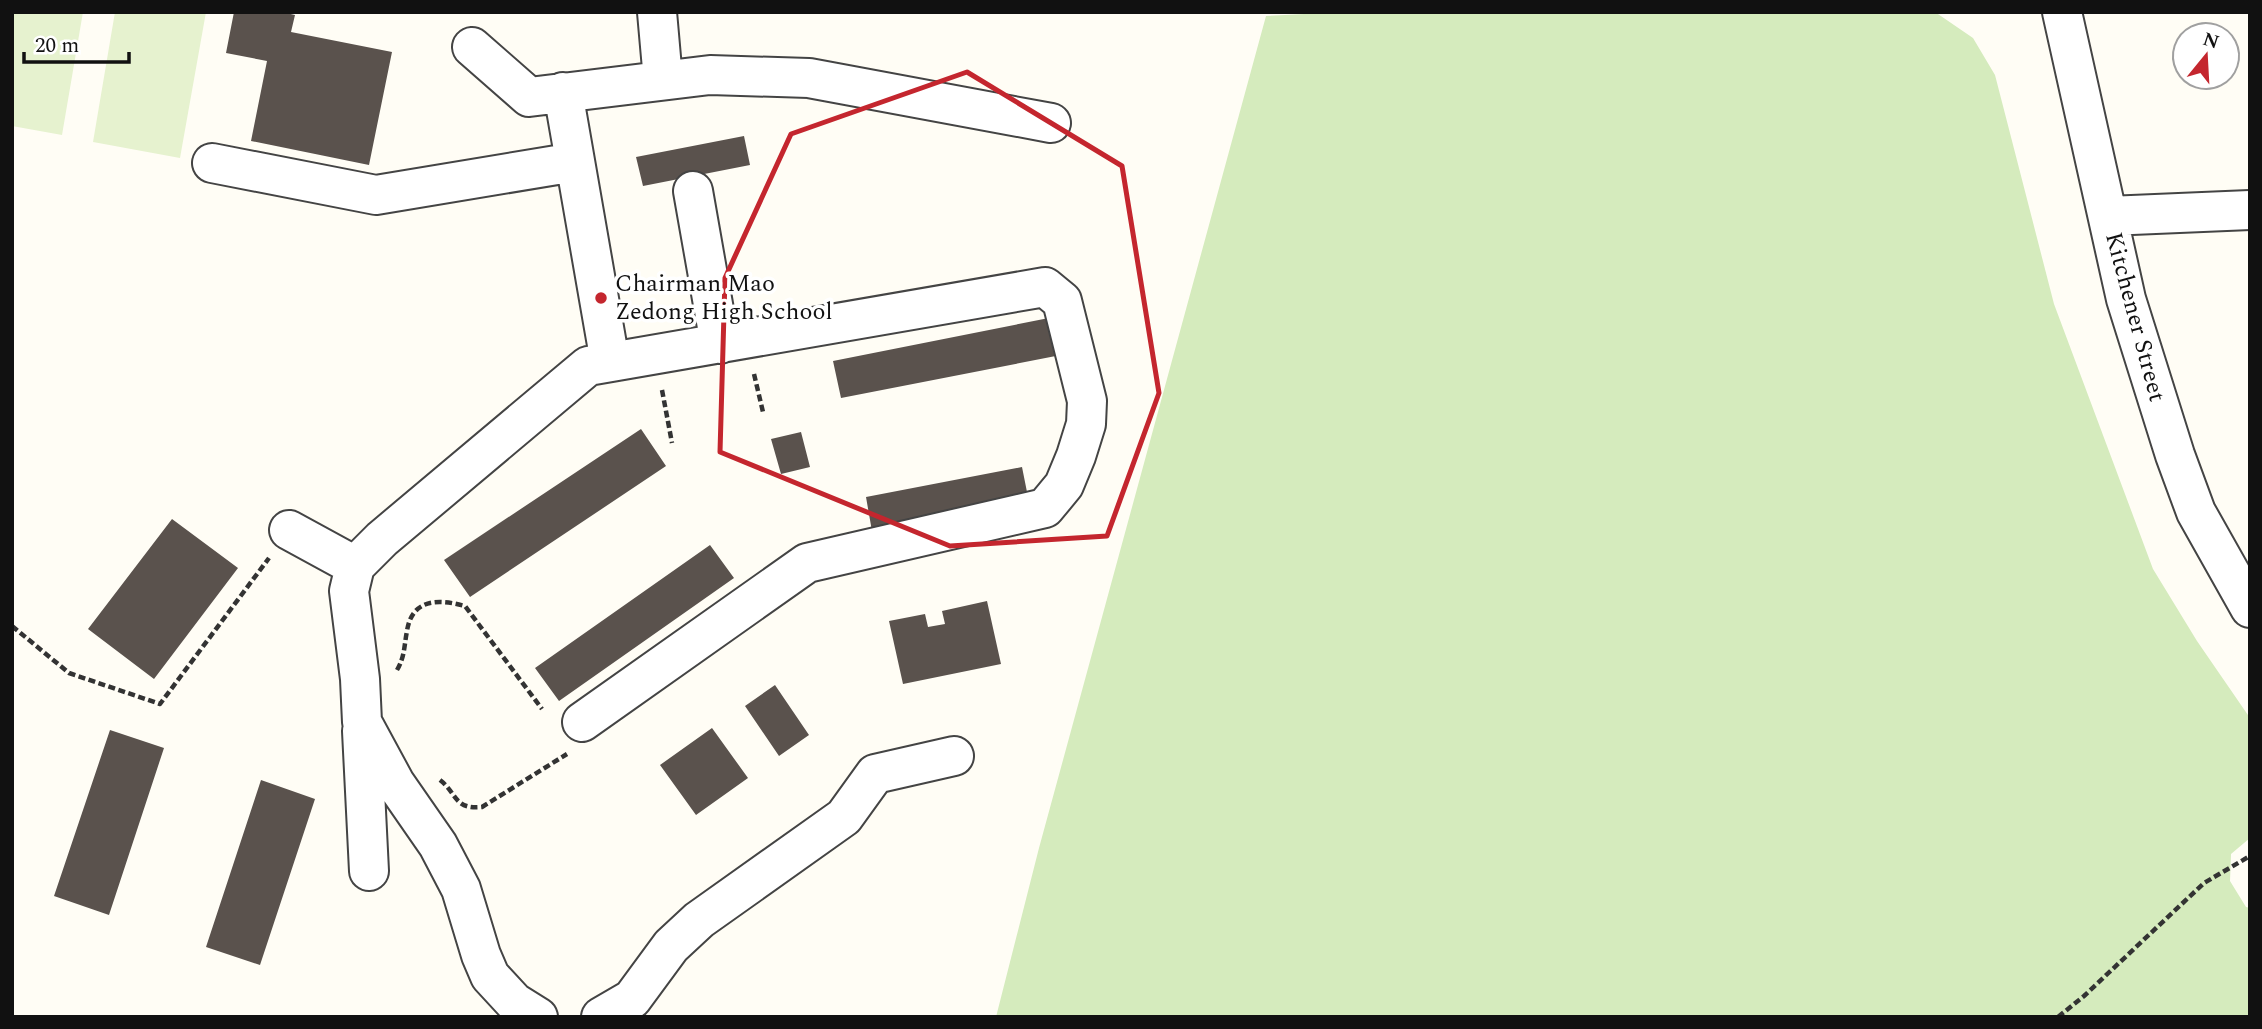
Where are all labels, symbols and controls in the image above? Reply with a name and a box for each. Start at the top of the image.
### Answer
scale bar [24,21,130,65]
north arrow [2171,21,2241,91]
text: N [2199,25,2223,57]
text: 20 m [35,30,79,62]
street label: Kitchener Street [2095,228,2175,406]
place label: Chairman Mao Zedong High School [615,266,833,330]
marker: Chairman Mao Zedong High School [593,290,609,306]

